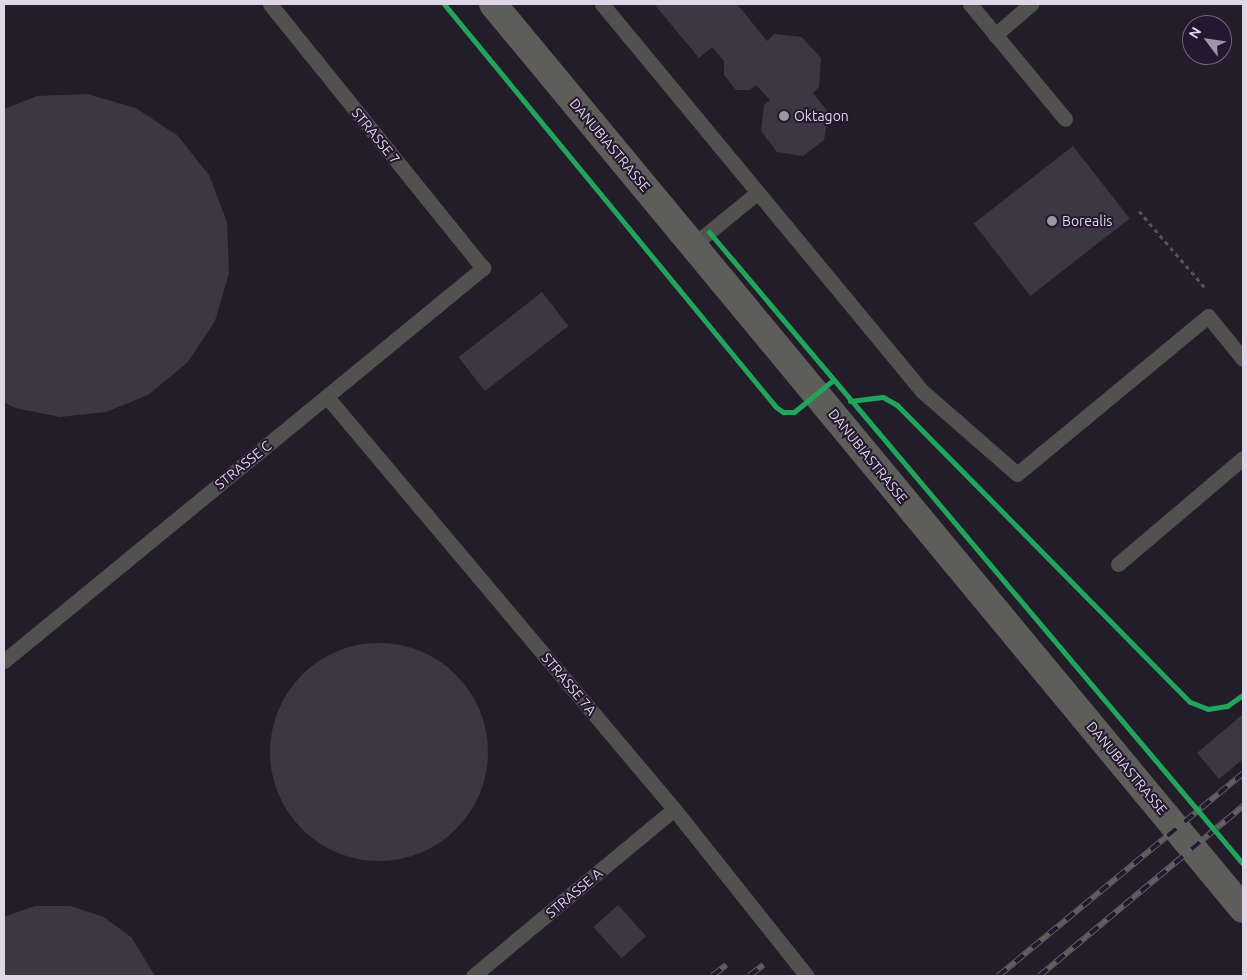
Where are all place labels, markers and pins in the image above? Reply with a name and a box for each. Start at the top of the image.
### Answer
place label: Oktagon [794,108,849,124]
marker: Oktagon [778,110,790,122]
place label: Borealis [1062,213,1112,229]
marker: Borealis [1046,215,1058,227]

